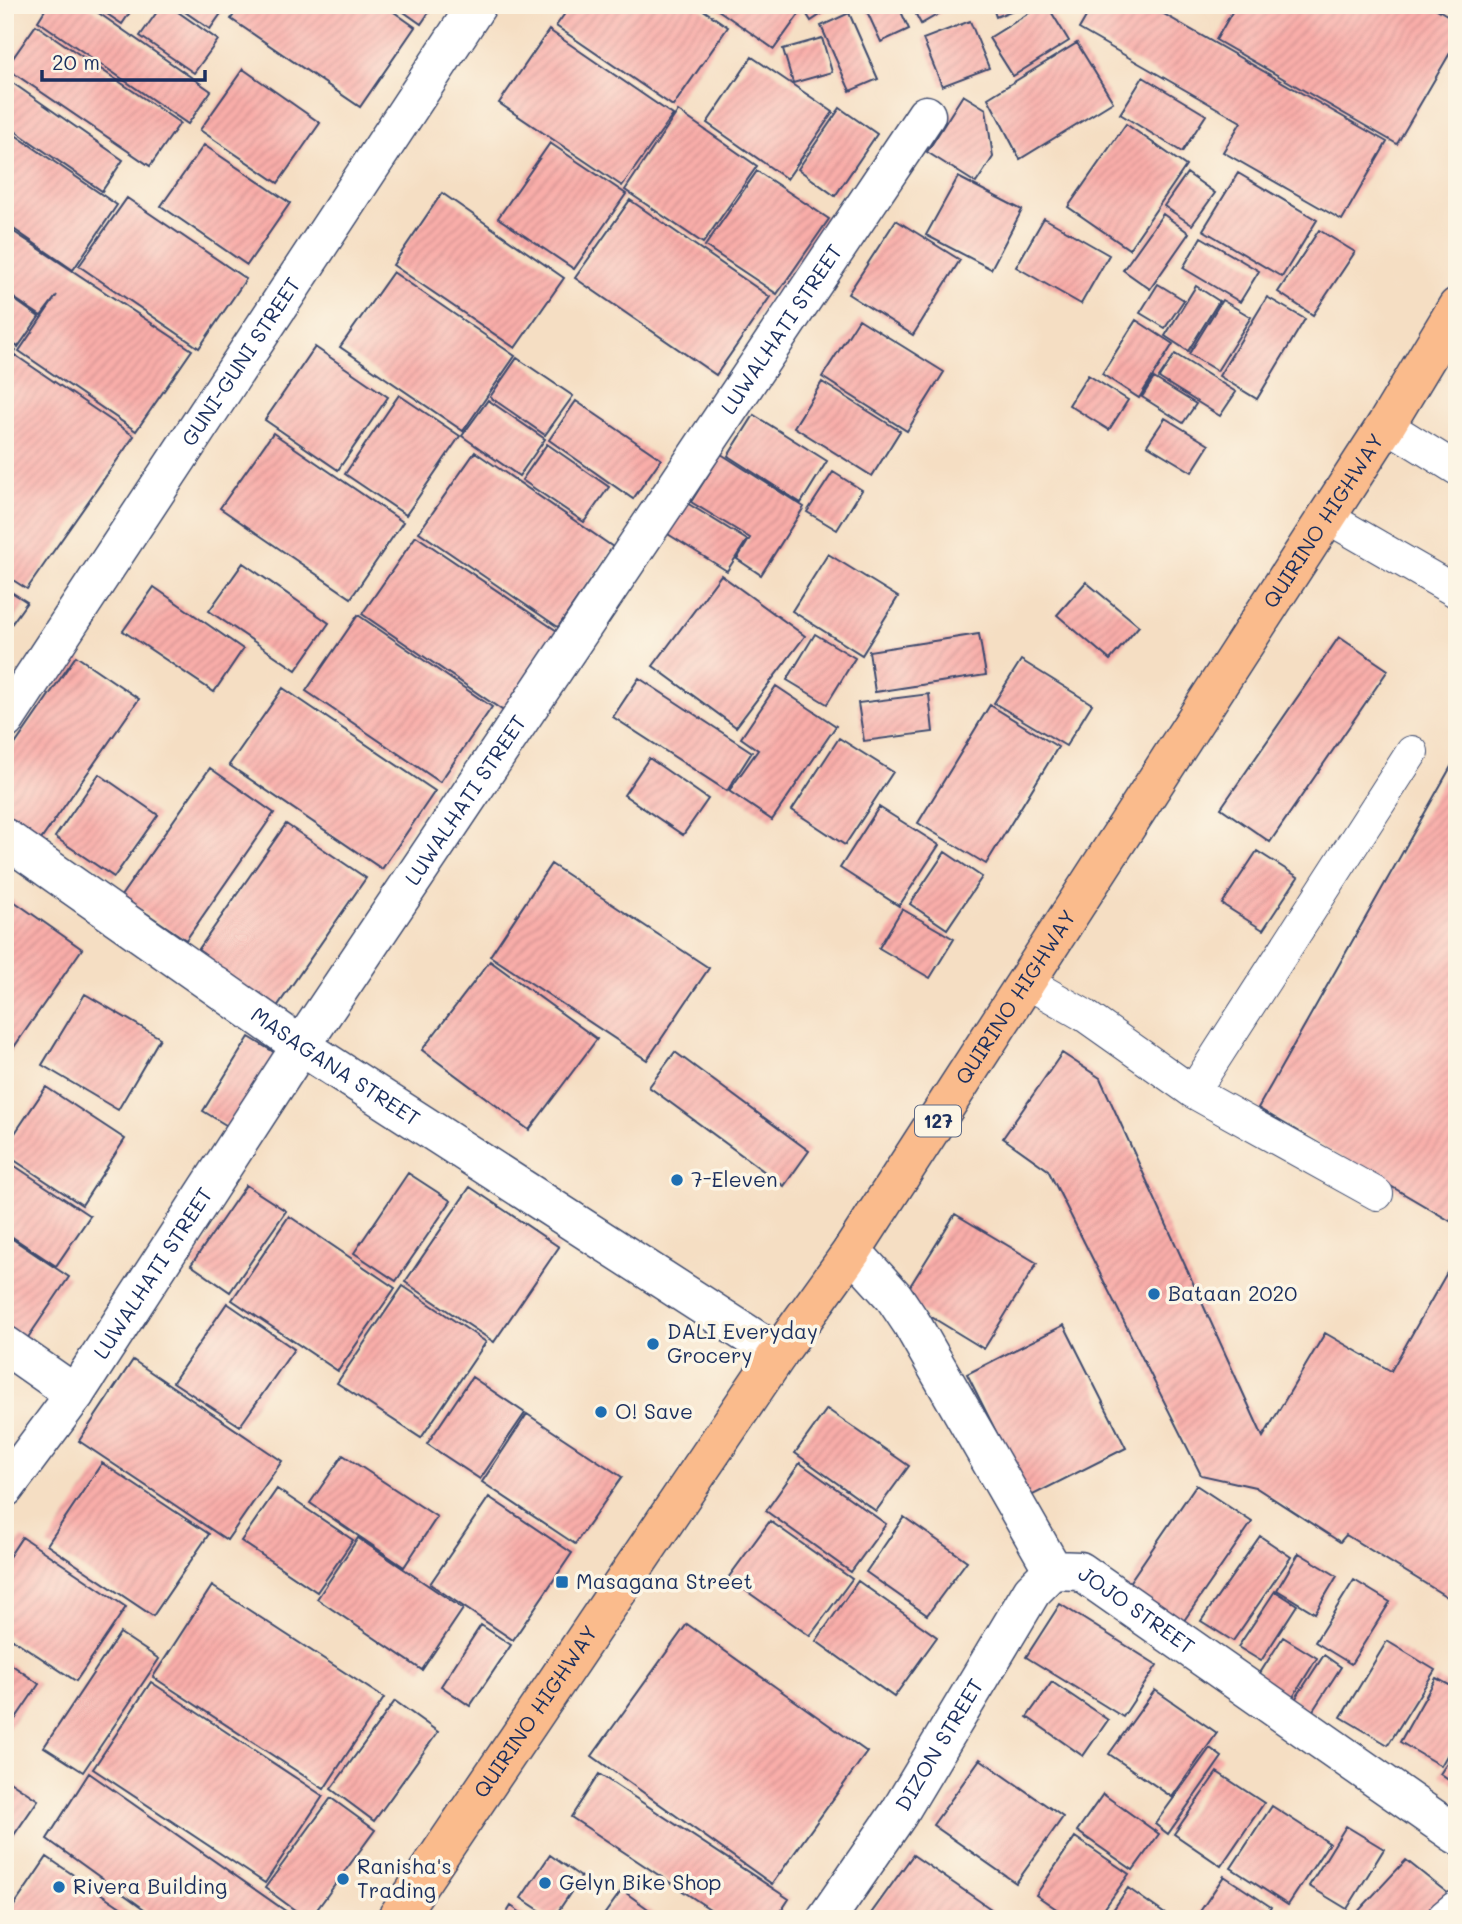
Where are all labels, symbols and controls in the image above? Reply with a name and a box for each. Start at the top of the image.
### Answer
scale bar [42,38,205,82]
text: 20 m [52,48,100,75]
street label: LUWALHATI STREET [714,239,847,419]
street label: GUNI-GUNI STREET [175,272,306,451]
street label: QUIRINO HIGHWAY [1256,428,1389,613]
street label: LUWALHATI STREET [398,709,531,890]
street label: QUIRINO HIGHWAY [948,904,1081,1089]
street label: MASAGANA STREET [246,1000,426,1131]
road number: 127 [915,1106,961,1136]
place label: 7-Eleven [691,1165,778,1192]
marker: 7-Eleven [669,1172,685,1188]
street label: LUWALHATI STREET [87,1182,218,1363]
place label: Bataan 2020 [1168,1279,1297,1306]
marker: Bataan 2020 [1146,1286,1162,1302]
place label: DALI Everyday Grocery [667,1317,818,1368]
marker: DALI Everyday Grocery [645,1336,661,1352]
place label: O! Save [615,1397,693,1424]
marker: O! Save [593,1404,609,1420]
street label: JOJO STREET [1074,1559,1201,1659]
place label: Masagana Street [576,1567,753,1594]
marker: Masagana Street [554,1574,570,1590]
street label: QUIRINO HIGHWAY [467,1620,603,1803]
street label: DIZON STREET [888,1673,988,1815]
place label: Ranisha's Trading [357,1852,452,1903]
place label: Gelyn Bike Shop [559,1868,722,1895]
marker: Ranisha's Trading [335,1871,351,1887]
place label: Rivera Building [73,1872,227,1899]
marker: Gelyn Bike Shop [537,1875,553,1891]
marker: Rivera Building [51,1879,67,1895]

